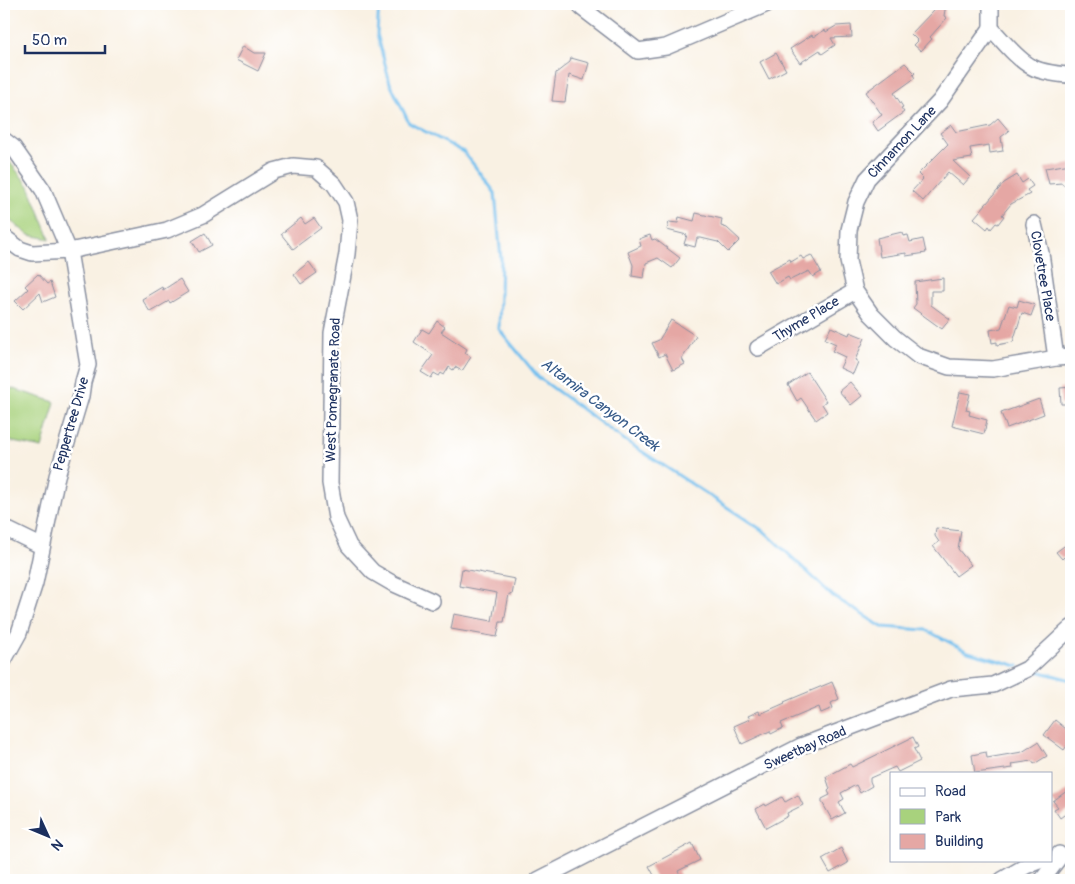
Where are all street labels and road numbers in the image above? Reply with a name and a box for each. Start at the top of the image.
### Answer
street label: Cinnamon Lane [864,102,940,182]
street label: Clovetree Place [1027,229,1059,323]
street label: Thyme Place [770,293,842,345]
street label: West Pomegranate Road [322,317,344,463]
street label: Peppertree Drive [49,375,93,473]
street label: Sweetbay Road [761,722,849,774]

